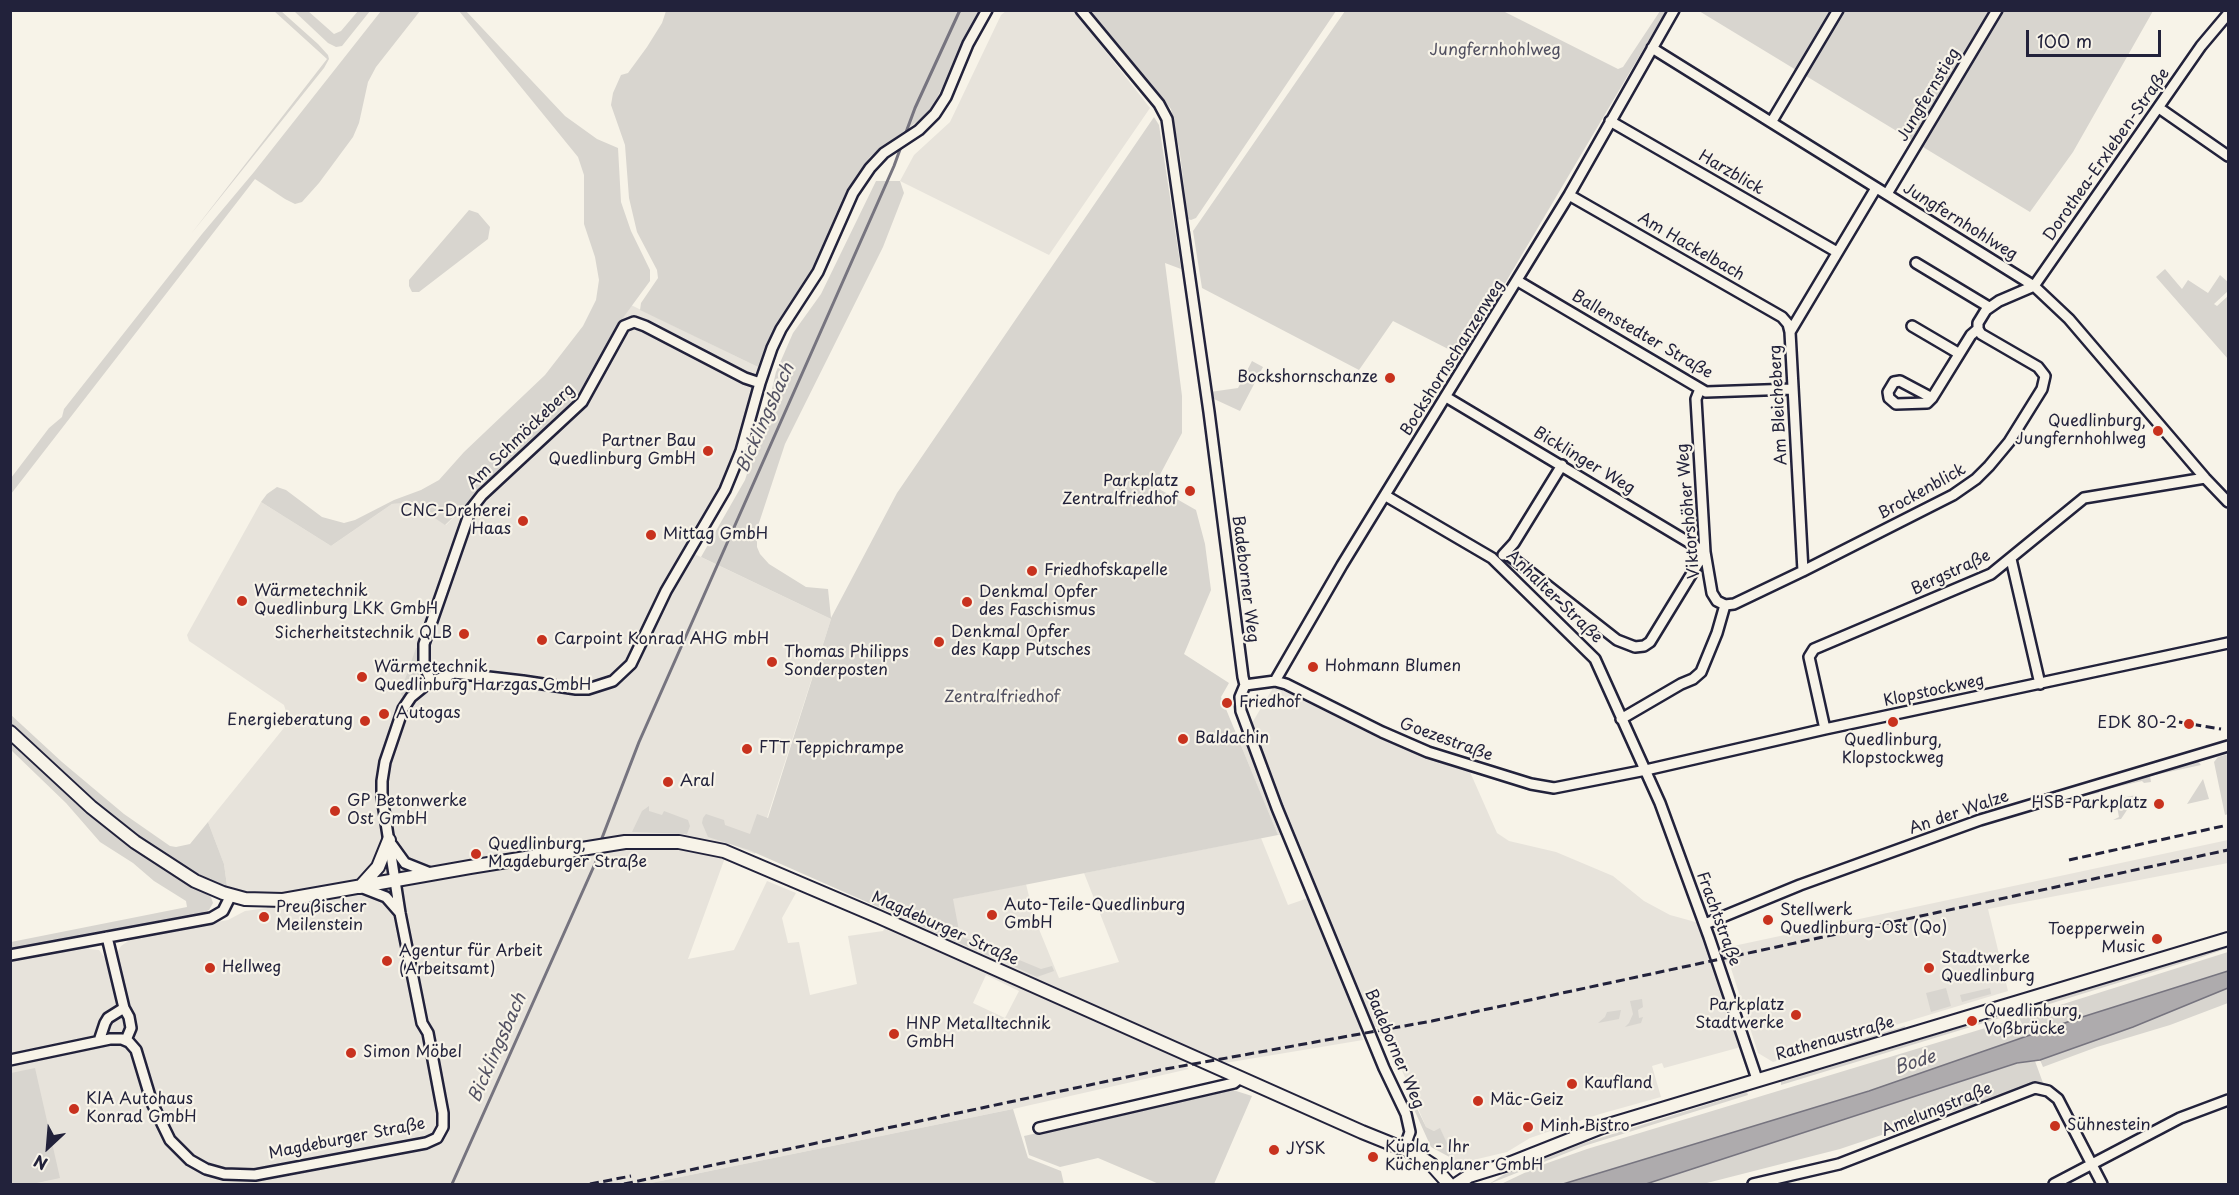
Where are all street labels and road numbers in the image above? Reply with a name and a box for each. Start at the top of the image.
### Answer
street label: Jungfernstieg [1894,45,1964,145]
street label: Dorothea-Erxleben-Straße [2040,65,2174,245]
street label: Harzblick [1695,147,1767,199]
street label: Jungfernhohlweg [1899,179,2021,265]
street label: Am Hackelbach [1634,209,1748,285]
street label: Bockshornschanzenweg [1397,277,1509,439]
street label: Ballenstedter Straße [1568,287,1716,383]
street label: Am Bleicheberg [1766,344,1792,466]
street label: Am Schmöckeberg [463,381,579,493]
street label: Bicklinger Weg [1530,423,1638,499]
street label: Viktorshöher Weg [1674,443,1704,579]
street label: Brockenblick [1875,460,1969,524]
street label: Badeborner Weg [1228,514,1262,644]
street label: Anhalter Straße [1502,546,1606,648]
street label: Bergstraße [1908,546,1994,600]
street label: Klopstockweg [1882,671,1986,711]
street label: Goezestraße [1397,714,1495,766]
street label: An der Walze [1907,787,2011,839]
street label: Frachtstraße [1692,869,1744,969]
street label: Magdeburger Straße [868,888,1022,970]
street label: Badeborner Weg [1360,986,1428,1112]
street label: Rathenaustraße [1773,1013,1897,1065]
street label: Amelungstraße [1879,1079,1995,1141]
street label: Magdeburger Straße [267,1114,427,1164]

